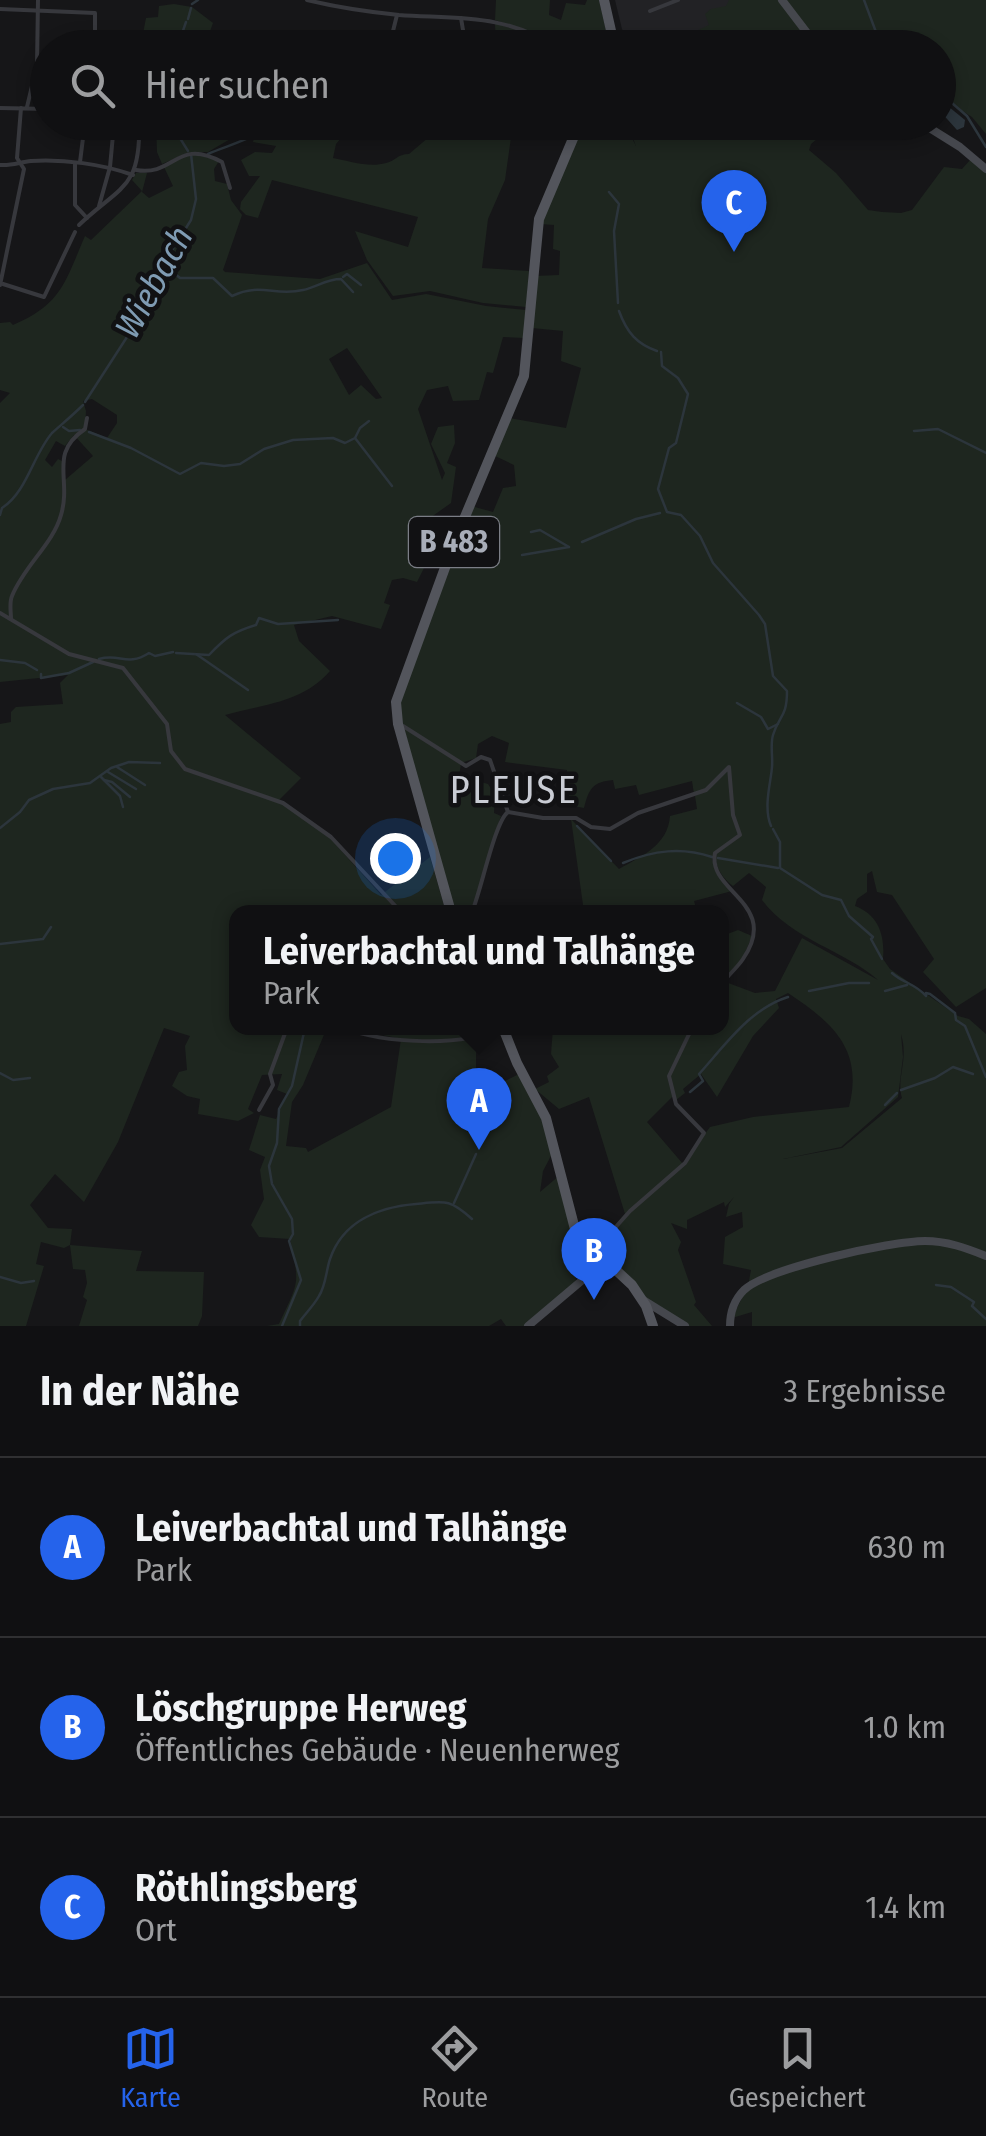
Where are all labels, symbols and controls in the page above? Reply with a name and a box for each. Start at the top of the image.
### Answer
search box [30,30,956,140]
icon: search [65,58,120,113]
text: Hier suchen [145,62,330,108]
pin: C [702,170,766,252]
water label: Wiebach [106,219,202,345]
road number: B 483 [409,517,499,567]
district label: PLEUSE [450,767,578,813]
your location [370,833,421,884]
popup [229,905,729,1035]
text: Leiverbachtal und Talhänge [263,928,695,974]
text: Park [263,974,320,1012]
pin: A [446,1068,512,1150]
pin: B [562,1218,626,1300]
text: In der Nähe [40,1366,240,1416]
text: 3 Ergebnisse [784,1372,946,1410]
text: Leiverbachtal und Talhänge [135,1505,567,1551]
text: A [64,1528,81,1566]
text: 630 m [867,1528,946,1566]
text: Park [135,1551,192,1589]
text: Löschgruppe Herweg [135,1685,467,1731]
text: B [64,1708,81,1746]
text: 1.0 km [863,1708,946,1746]
text: Öffentliches Gebäude · Neuenherweg [135,1731,620,1769]
text: Röthlingsberg [135,1865,357,1911]
text: C [64,1888,81,1926]
text: 1.4 km [865,1888,946,1926]
text: Ort [135,1911,177,1949]
tab: Karte [120,2021,181,2114]
tab: Route [421,2021,488,2114]
tab: Gespeichert [729,2021,866,2114]

